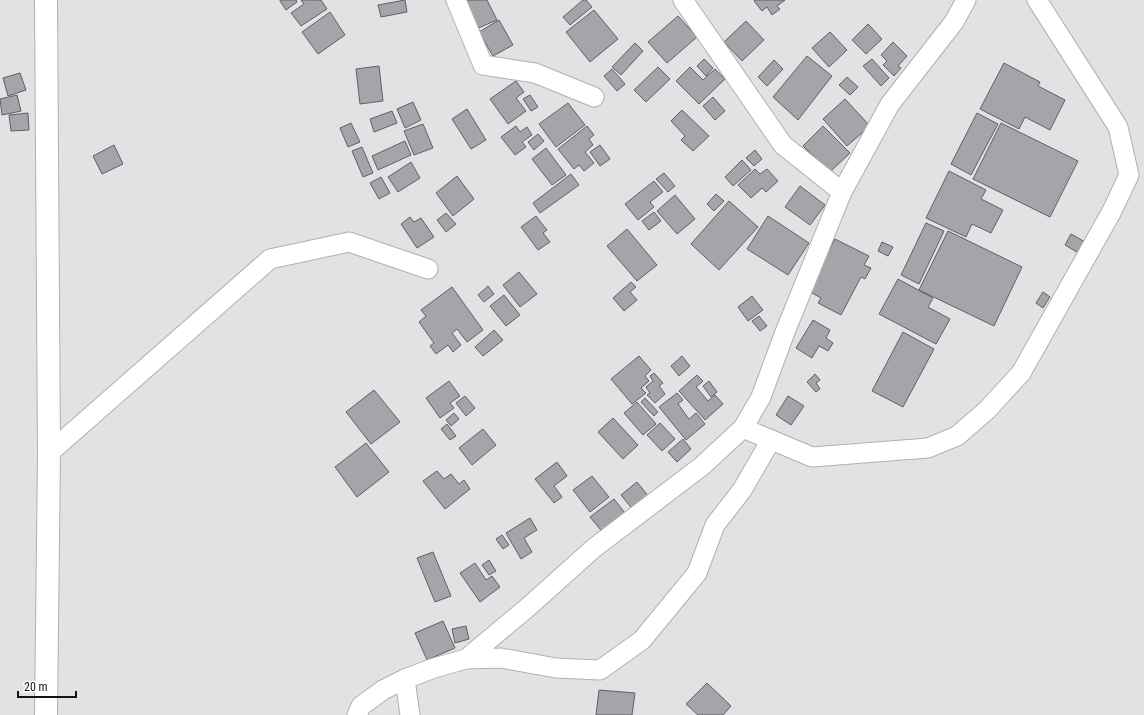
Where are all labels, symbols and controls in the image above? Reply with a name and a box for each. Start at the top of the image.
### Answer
scale bar [18,673,76,699]
text: 20 m [24,680,48,694]

